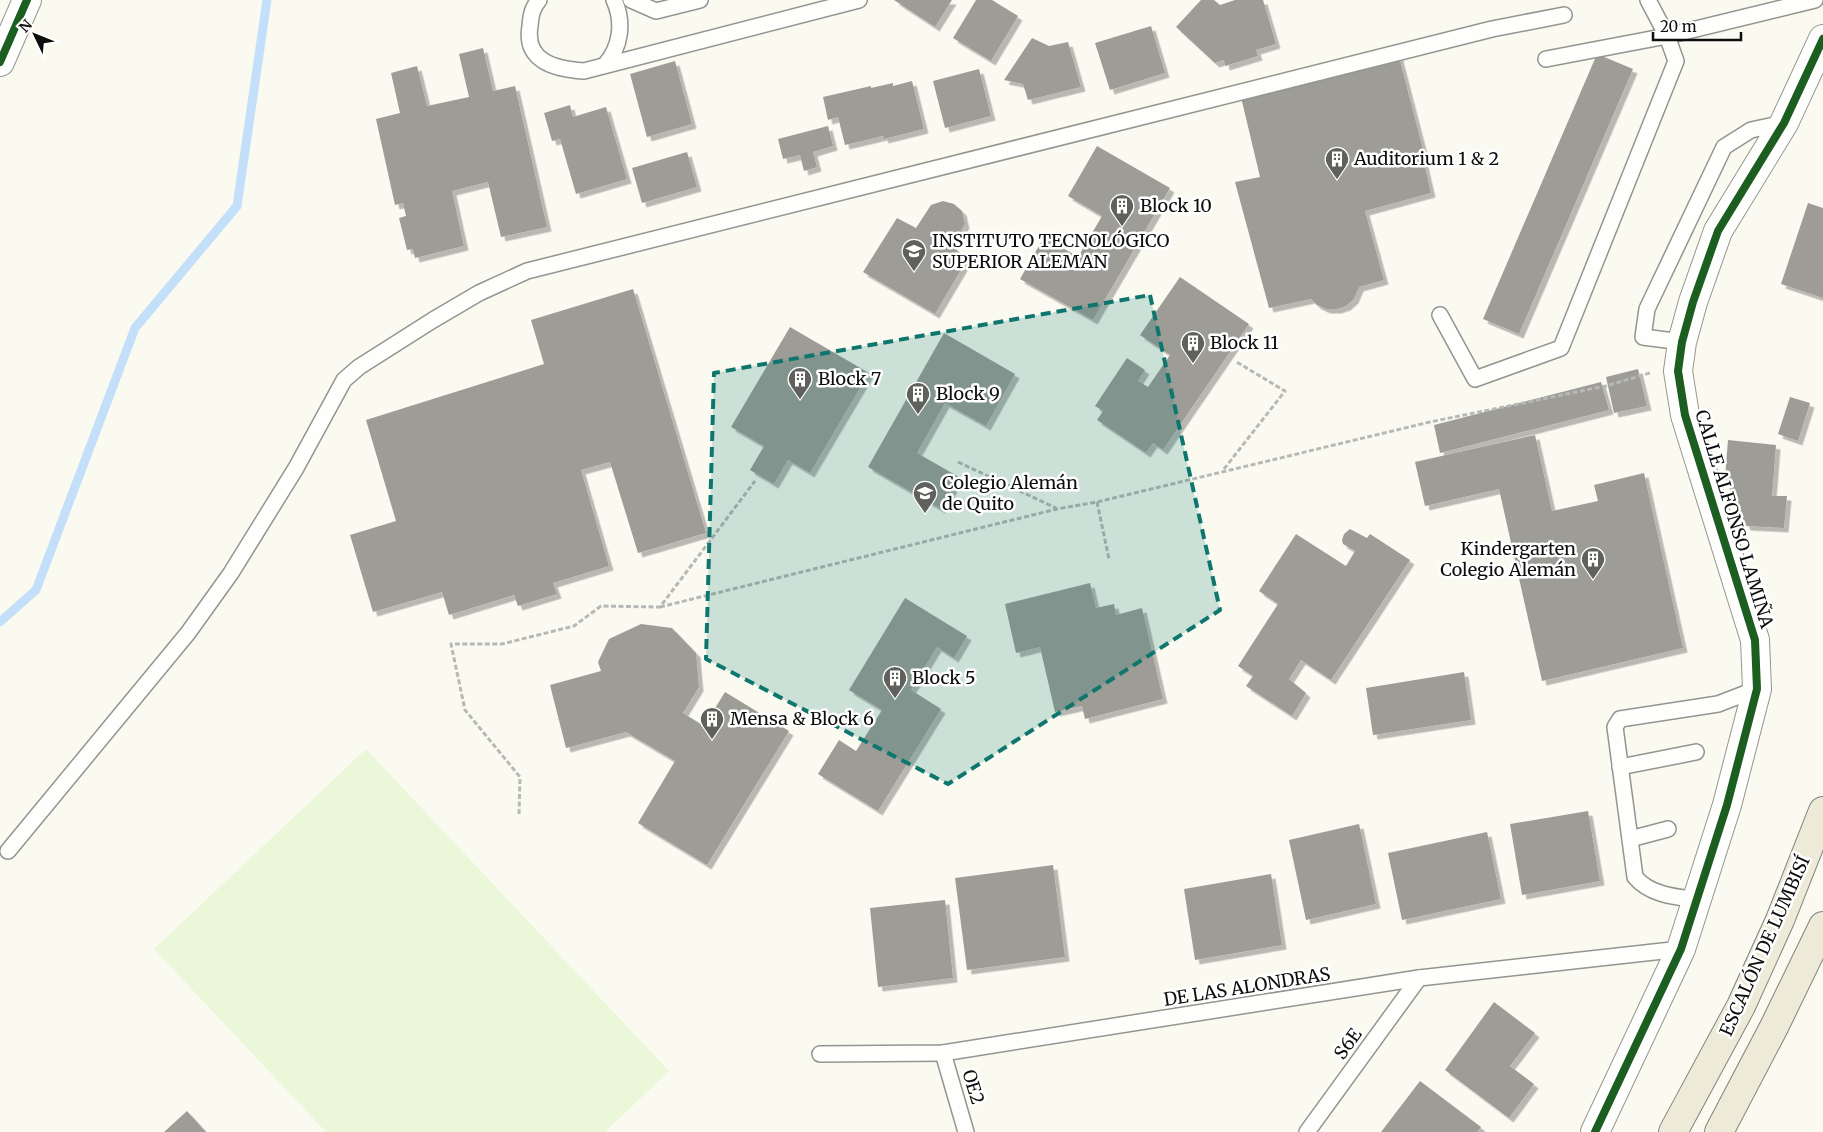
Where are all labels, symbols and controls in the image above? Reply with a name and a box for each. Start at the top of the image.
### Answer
north arrow [10,10,60,60]
scale bar [1653,10,1740,42]
text: N [15,16,36,36]
text: 20 m [1660,17,1697,36]
building icon: Auditorium 1 & 2 [1324,146,1350,180]
place label: Auditorium 1 & 2 [1353,147,1499,170]
building icon: Block 10 [1109,193,1135,227]
place label: Block 10 [1140,194,1212,217]
place label: INSTITUTO TECNOLÓGICO SUPERIOR ALEMAN [932,229,1170,273]
school or university icon: INSTITUTO TECNOLÓGICO SUPERIOR ALEMAN [901,238,927,272]
building icon: Block 11 [1180,330,1206,364]
place label: Block 11 [1210,331,1279,354]
building icon: Block 7 [787,366,813,400]
place label: Block 7 [818,367,881,390]
building icon: Block 9 [905,381,931,415]
place label: Block 9 [936,382,1000,405]
street label: CALLE ALFONSO LAMIÑA [1690,407,1779,631]
place label: Colegio Alemán de Quito [942,471,1078,515]
school or university icon: Colegio Alemán de Quito [912,480,938,514]
place label: Kindergarten Colegio Alemán [1440,537,1576,581]
building icon: Kindergarten Colegio Alemán [1580,546,1606,580]
building icon: Block 5 [882,665,908,699]
place label: Block 5 [912,666,976,689]
building icon: Mensa & Block 6 [699,706,725,740]
place label: Mensa & Block 6 [730,707,874,730]
street label: ESCALÓN DE LUMBISÍ [1714,852,1815,1040]
street label: DE LAS ALONDRAS [1162,962,1332,1011]
street label: S6E [1329,1023,1367,1064]
street label: OE2 [957,1067,990,1107]

